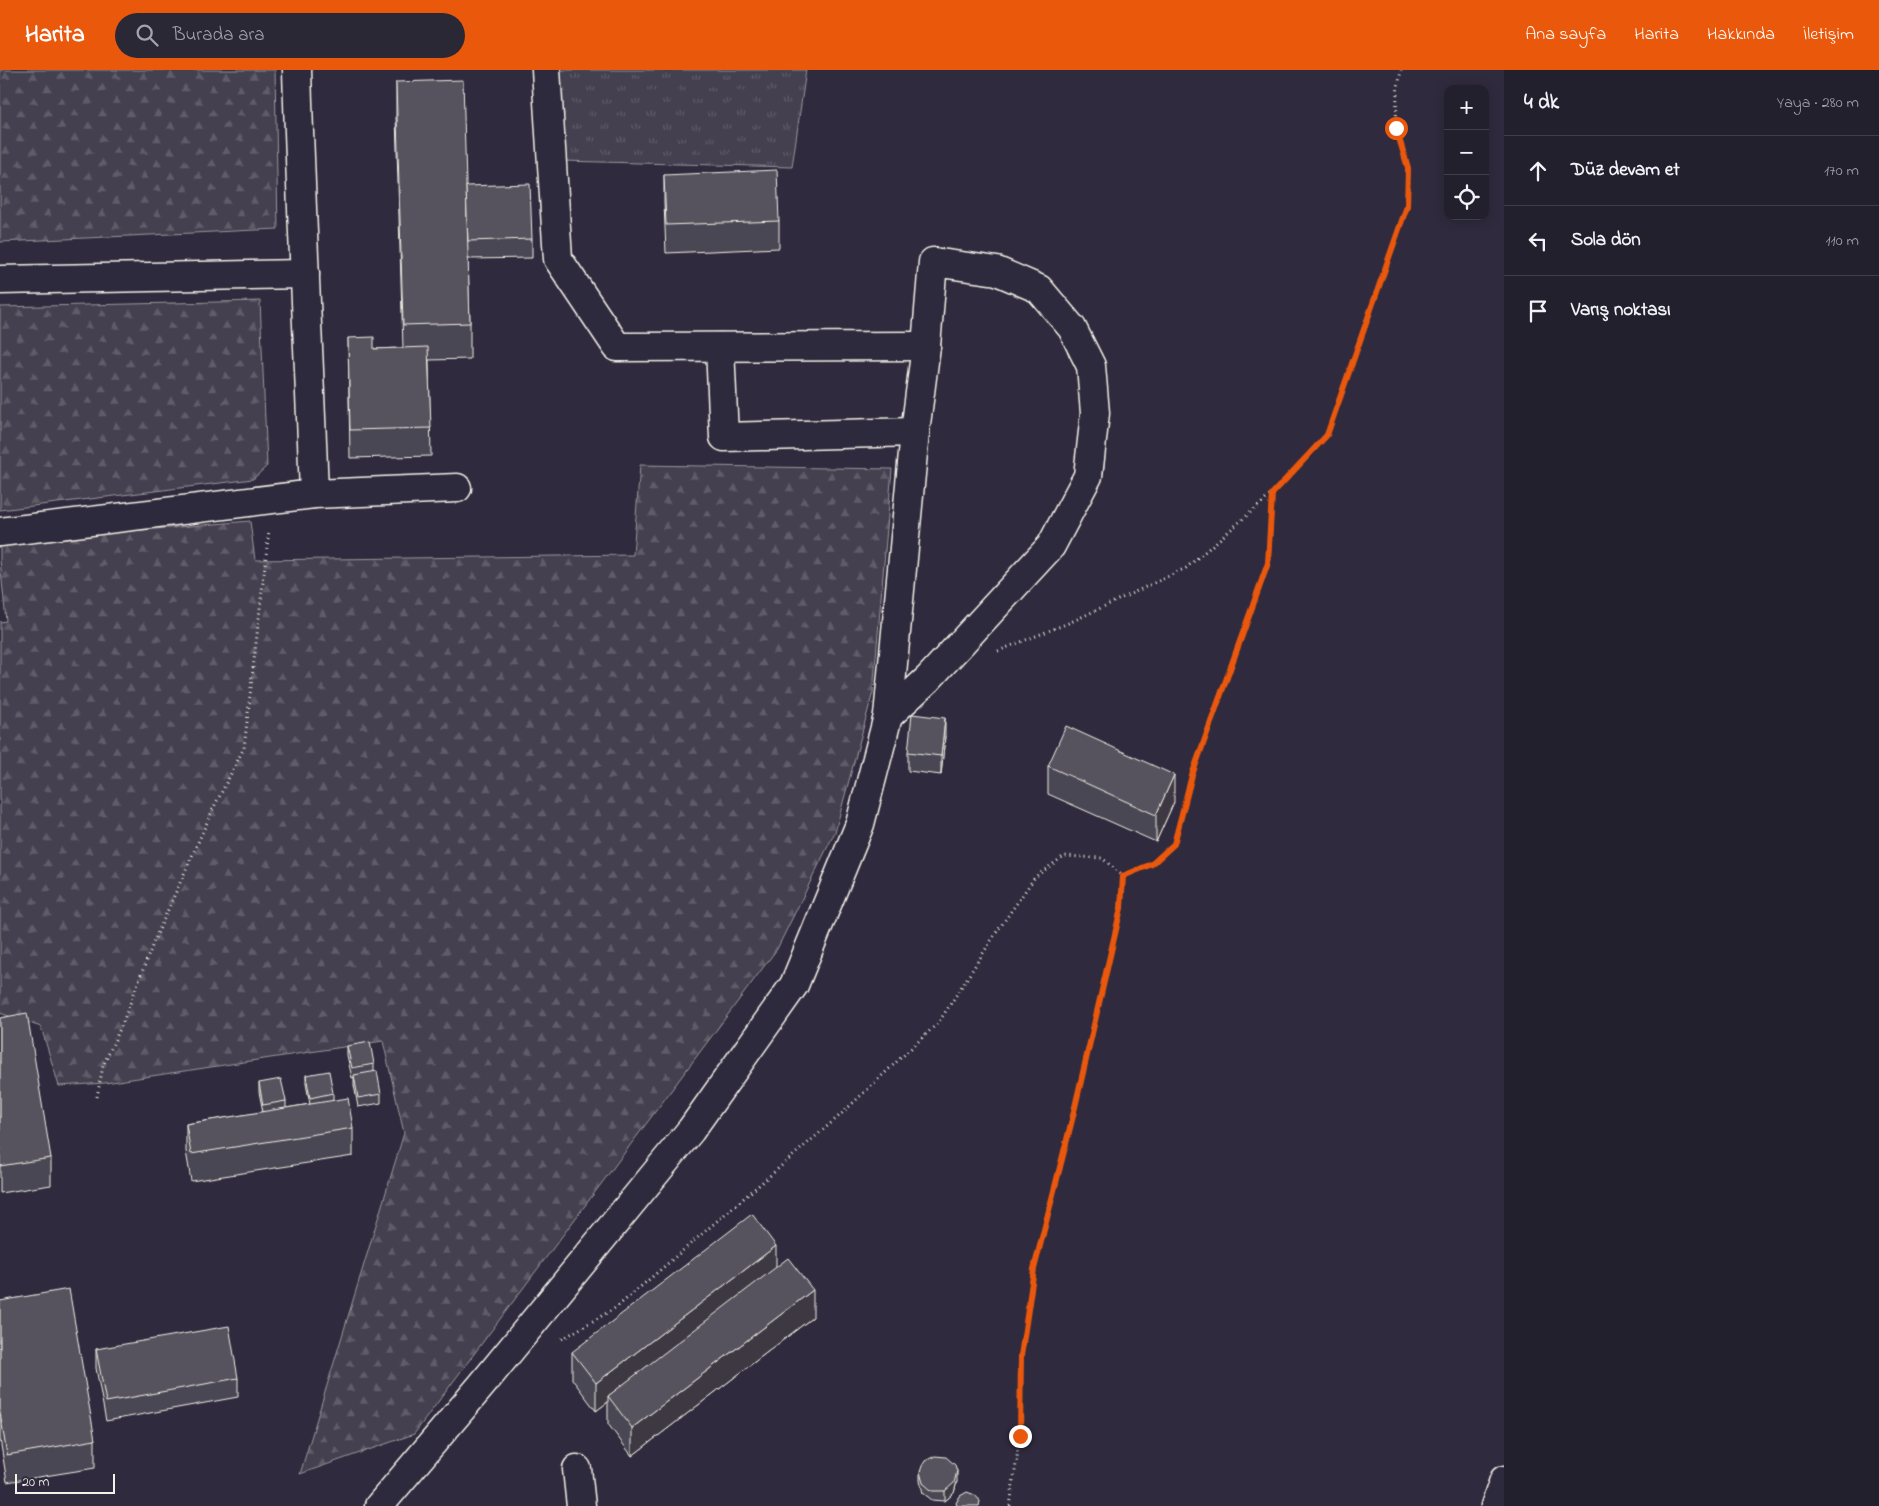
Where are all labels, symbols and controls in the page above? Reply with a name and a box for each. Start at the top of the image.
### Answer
search box [115,13,465,58]
text: Harita [25,18,85,53]
icon: search [133,21,161,49]
text: Burada ara [173,22,265,49]
text: Ana sayfa [1525,22,1606,48]
text: Harita [1634,22,1679,48]
text: Hakkında [1707,22,1775,48]
text: İletişim [1803,22,1854,48]
map controls [1444,85,1489,220]
button: + [1444,85,1489,130]
text: 4 dk [1524,88,1559,118]
text: Yaya · 280 m [1777,91,1859,115]
route start [1385,117,1408,140]
button: − [1444,130,1489,175]
icon: ahead [1524,157,1552,185]
text: Düz devam et [1571,157,1680,184]
text: 170 m [1824,159,1859,183]
button: locate [1444,175,1489,220]
icon: left [1524,227,1552,255]
text: Sola dön [1571,227,1641,254]
text: 110 m [1825,229,1859,253]
icon: arrive [1524,297,1552,325]
text: Varış noktası [1571,297,1671,324]
route end [1009,1425,1032,1448]
scale bar [15,1471,115,1494]
text: 20 m [22,1472,49,1493]

